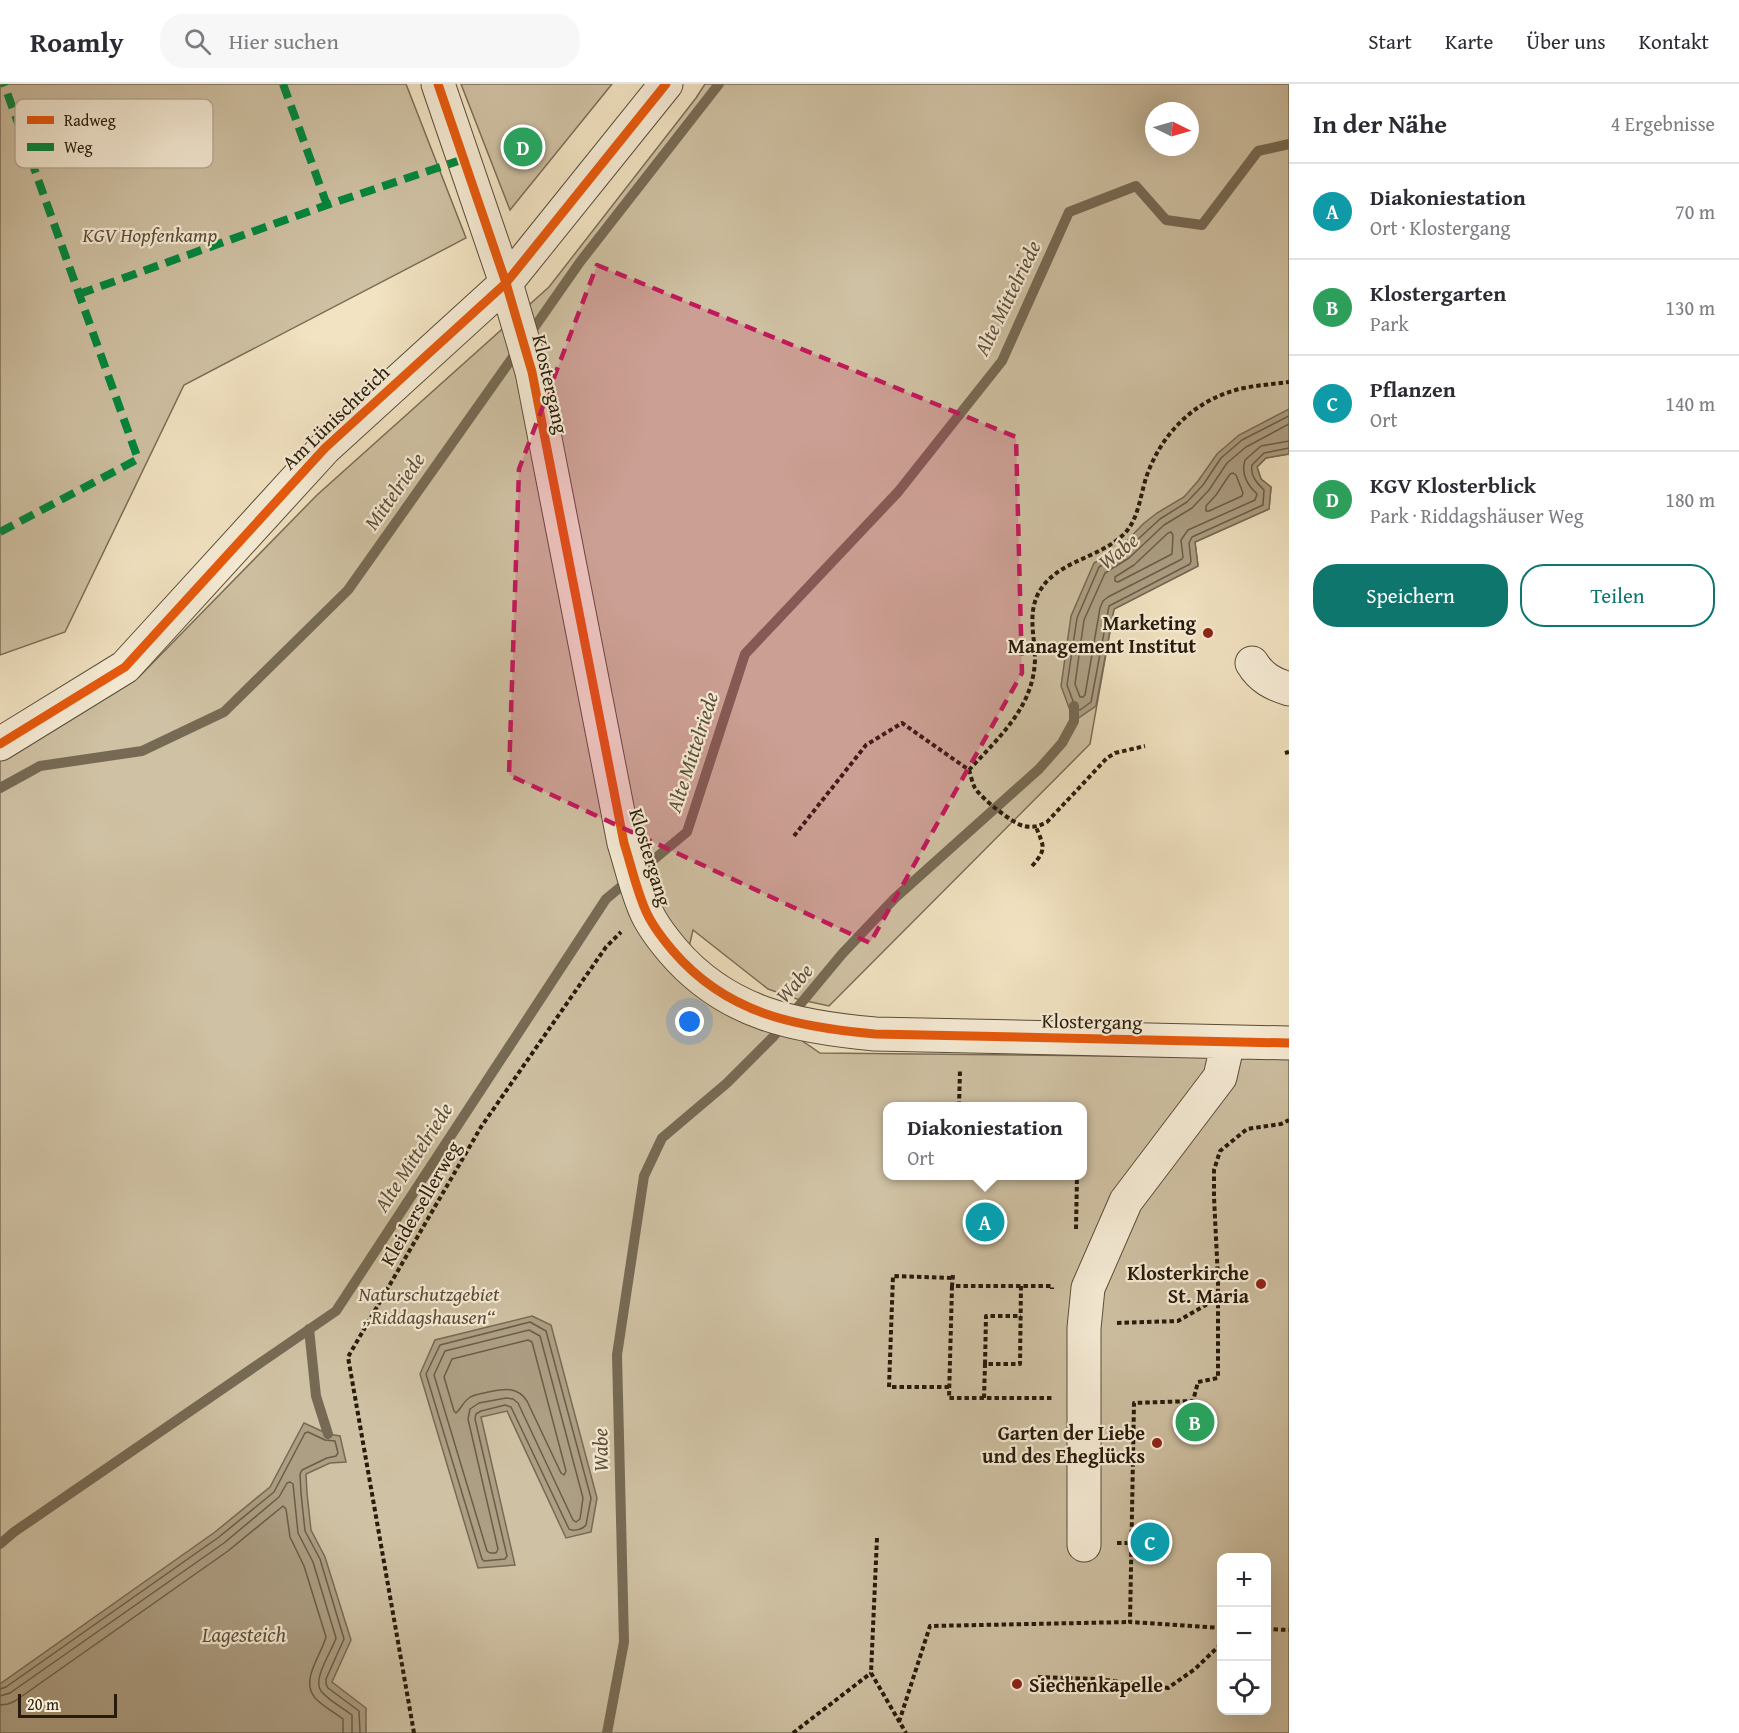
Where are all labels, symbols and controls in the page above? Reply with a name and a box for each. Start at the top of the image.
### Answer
search box [160,14,580,68]
text: Roamly [30,21,124,62]
icon: search [181,25,214,58]
text: Hier suchen [229,25,339,57]
text: Start [1368,26,1412,57]
text: Karte [1445,26,1493,57]
text: Über uns [1526,26,1606,57]
text: Kontakt [1639,26,1709,57]
legend [15,99,213,168]
north arrow [1145,102,1199,156]
text: In der Nähe [1313,104,1447,143]
text: Radweg [64,108,116,132]
text: 4 Ergebnisse [1611,109,1715,138]
pin: D [504,124,542,170]
text: Weg [64,135,92,159]
text: Diakoniestation [1370,181,1526,213]
text: A [1326,197,1339,226]
text: 70 m [1675,197,1715,226]
text: Ort · Klostergang [1370,213,1510,242]
park label: KGV Hopfenkamp [82,220,217,249]
water label: Alte Mittelriede [965,235,1048,362]
text: Klostergarten [1370,277,1506,309]
text: B [1326,293,1339,322]
text: 130 m [1665,293,1715,322]
text: Park [1370,309,1409,338]
street label: Klostergang [526,332,576,436]
street label: Am Lünischteich [275,358,395,476]
text: Pflanzen [1370,373,1456,405]
text: C [1327,389,1338,418]
text: 140 m [1665,389,1715,418]
text: Ort [1370,405,1397,434]
water label: Mittelriede [356,446,432,536]
text: KGV Klosterblick [1370,469,1536,501]
text: D [1326,485,1339,514]
text: 180 m [1665,485,1715,514]
text: Park · Riddagshäuser Weg [1370,501,1584,530]
water label: Wabe [1091,525,1145,577]
button: Speichern [1313,564,1508,627]
button: Teilen [1520,564,1715,627]
place label: Marketing Management Institut [1008,608,1196,660]
marker: Marketing Management Institut [1201,626,1215,640]
water label: Alte Mittelriede [658,688,726,817]
street label: Klostergang [622,805,680,910]
water label: Wabe [768,956,820,1010]
street label: Klostergang [1041,1006,1143,1036]
your location [675,1007,704,1036]
water label: Alte Mittelriede [365,1096,460,1219]
popup [883,1102,1087,1180]
text: Diakoniestation [907,1111,1063,1143]
street label: Kleidersellerweg [372,1135,468,1271]
text: Ort [907,1143,935,1172]
pin: A [966,1200,1004,1244]
place label: Klosterkirche St. Maria [1127,1258,1250,1310]
marker: Klosterkirche St. Maria [1254,1277,1268,1291]
park label: Naturschutzgebiet „Riddagshausen“ [358,1279,500,1331]
pin: B [1176,1400,1214,1444]
place label: Garten der Liebe und des Eheglücks [982,1418,1145,1470]
water label: Wabe [584,1428,616,1472]
marker: Garten der Liebe und des Eheglücks [1150,1436,1164,1450]
pin: C [1130,1520,1170,1564]
map controls [1217,1553,1271,1715]
button: + [1217,1553,1271,1607]
button: − [1217,1607,1271,1661]
water label: Lagesteich [201,1619,286,1650]
button: locate [1217,1661,1271,1715]
place label: Siechenkapelle [1029,1670,1163,1699]
marker: Siechenkapelle [1010,1677,1024,1691]
scale bar [18,1691,117,1718]
text: 20 m [27,1692,59,1716]

